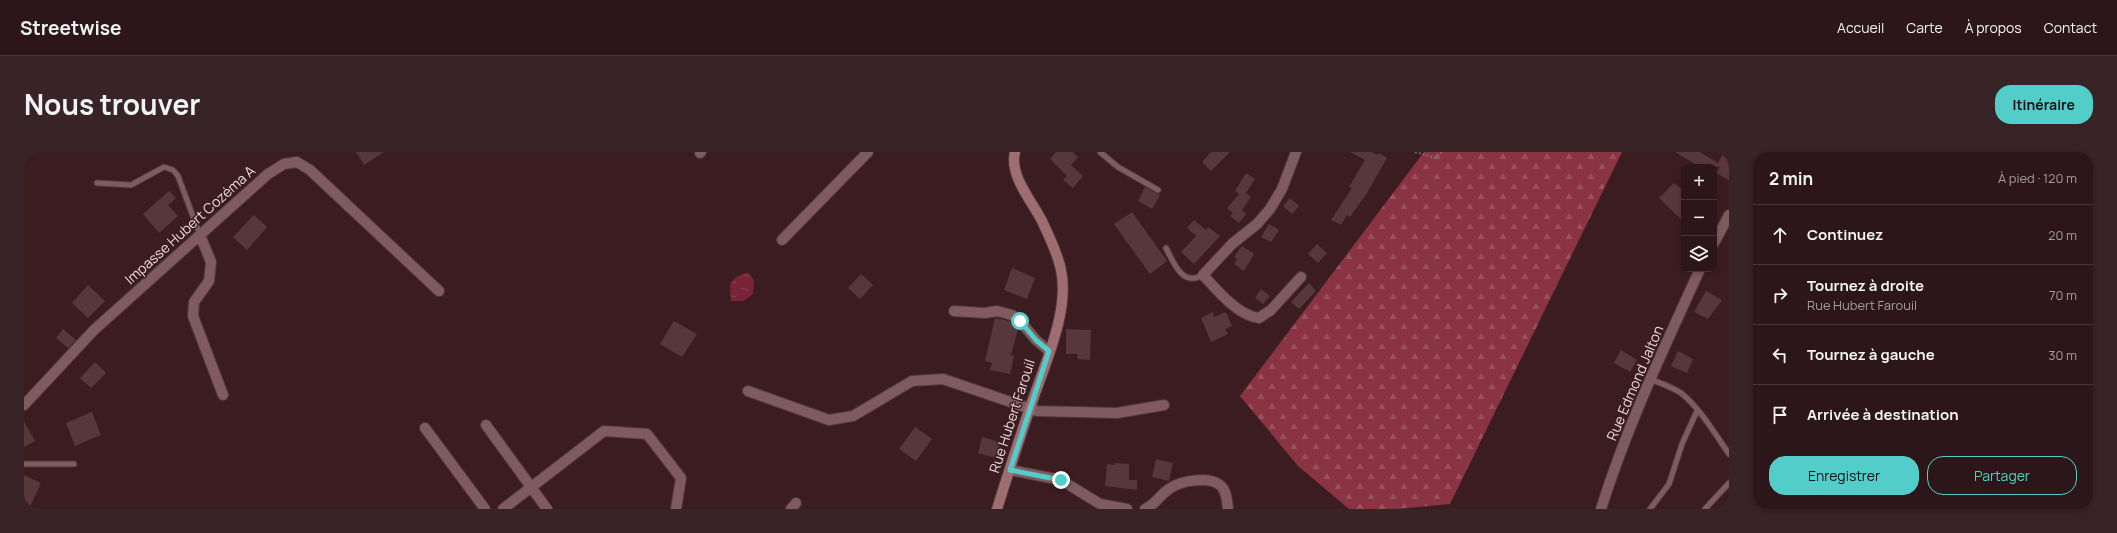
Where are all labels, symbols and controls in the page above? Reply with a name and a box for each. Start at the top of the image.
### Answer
text: Streetwise [20,15,122,41]
text: Accueil [1837,18,1884,37]
text: Carte [1906,18,1943,37]
text: À propos [1965,18,2022,37]
text: Contact [2044,18,2097,37]
text: Nous trouver [24,85,200,123]
button: Itinéraire [1995,85,2093,124]
street label: Impasse Hubert Cozéma A [121,161,259,288]
map controls [1681,164,1717,272]
button: + [1681,164,1717,200]
text: 2 min [1769,167,1813,190]
text: À pied · 120 m [1998,169,2077,187]
button: − [1681,200,1717,236]
icon: ahead [1769,224,1791,246]
text: Continuez [1807,224,1883,245]
text: 20 m [2048,226,2077,244]
button: layers [1681,236,1717,272]
text: Tournez à droite [1807,275,1924,296]
icon: right [1769,284,1791,306]
text: 70 m [2049,286,2077,304]
text: Rue Hubert Farouil [1807,296,1917,314]
route start [1011,312,1029,330]
street label: Rue Edmond Jalton [1602,322,1667,443]
icon: left [1769,344,1791,366]
text: Tournez à gauche [1807,344,1935,365]
text: 30 m [2048,346,2077,364]
street label: Rue Hubert Farouil [984,357,1039,475]
icon: arrive [1769,404,1791,426]
text: Arrivée à destination [1807,404,1959,425]
button: Enregistrer [1769,456,1919,495]
button: Partager [1927,456,2077,495]
route end [1052,471,1070,489]

